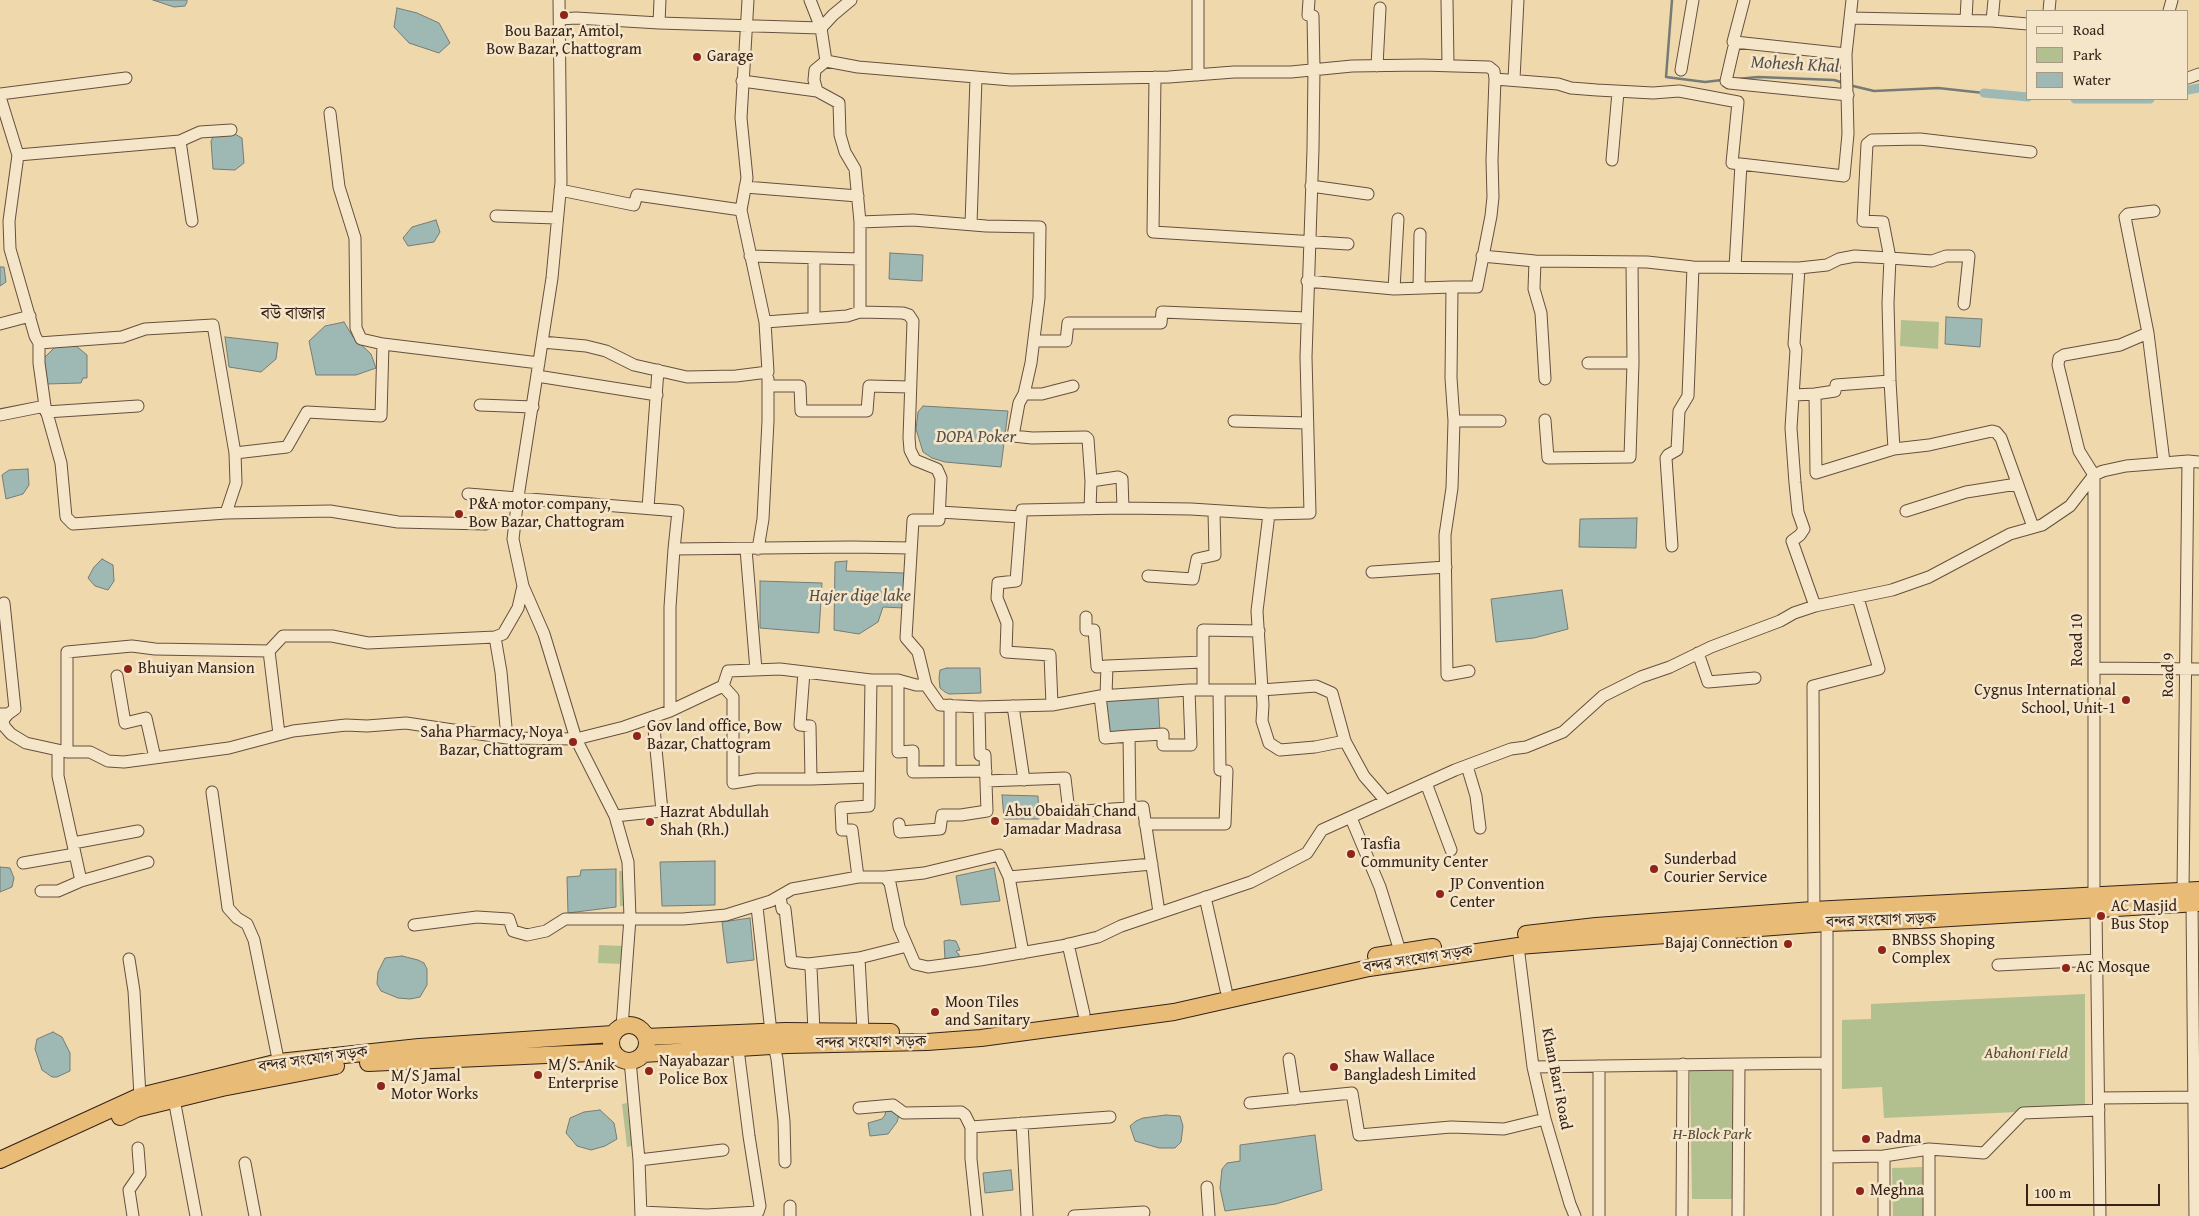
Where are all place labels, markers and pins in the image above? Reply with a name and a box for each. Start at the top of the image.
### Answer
marker: Bou Bazar, Amtol, Bow Bazar, Chattogram [558,9,570,21]
place label: Bou Bazar, Amtol, Bow Bazar, Chattogram [486,22,642,60]
place label: Garage [707,47,753,67]
marker: Garage [691,51,703,63]
place label: P&A motor company, Bow Bazar, Chattogram [469,495,625,533]
marker: P&A motor company, Bow Bazar, Chattogram [453,508,465,520]
place label: Bhuiyan Mansion [138,659,255,679]
marker: Bhuiyan Mansion [122,663,134,675]
place label: Cygnus International School, Unit-1 [1974,681,2116,719]
marker: Cygnus International School, Unit-1 [2120,694,2132,706]
place label: Gov land office, Bow Bazar, Chattogram [647,717,782,755]
place label: Saha Pharmacy, Noya Bazar, Chattogram [420,723,563,761]
marker: Gov land office, Bow Bazar, Chattogram [631,730,643,742]
marker: Saha Pharmacy, Noya Bazar, Chattogram [567,736,579,748]
place label: Abu Obaidah Chand Jamadar Madrasa [1005,802,1137,840]
place label: Hazrat Abdullah Shah (Rh.) [660,803,769,841]
marker: Abu Obaidah Chand Jamadar Madrasa [989,815,1001,827]
marker: Hazrat Abdullah Shah (Rh.) [644,816,656,828]
place label: Tasfia Community Center [1361,835,1488,873]
marker: Tasfia Community Center [1345,848,1357,860]
place label: Sunderbad Courier Service [1664,850,1767,888]
marker: Sunderbad Courier Service [1648,863,1660,875]
place label: JP Convention Center [1450,875,1544,913]
marker: JP Convention Center [1434,888,1446,900]
place label: AC Masjid Bus Stop [2111,897,2177,935]
marker: AC Masjid Bus Stop [2095,910,2107,922]
place label: BNBSS Shoping Complex [1892,931,1995,969]
place label: Bajaj Connection [1665,934,1778,954]
marker: Bajaj Connection [1782,938,1794,950]
marker: BNBSS Shoping Complex [1876,944,1888,956]
place label: AC Mosque [2076,958,2150,978]
marker: AC Mosque [2060,962,2072,974]
place label: Moon Tiles and Sanitary [945,993,1030,1031]
marker: Moon Tiles and Sanitary [929,1006,941,1018]
place label: Shaw Wallace Bangladesh Limited [1344,1048,1476,1086]
place label: Nayabazar Police Box [659,1052,729,1090]
place label: M/S. Anik Enterprise [548,1056,618,1094]
marker: Shaw Wallace Bangladesh Limited [1328,1061,1340,1073]
marker: Nayabazar Police Box [643,1065,655,1077]
place label: M/S Jamal Motor Works [391,1067,478,1105]
marker: M/S. Anik Enterprise [532,1069,544,1081]
marker: M/S Jamal Motor Works [375,1080,387,1092]
place label: Padma [1876,1129,1921,1149]
marker: Padma [1860,1133,1872,1145]
place label: Meghna [1870,1181,1924,1201]
marker: Meghna [1854,1185,1866,1197]

